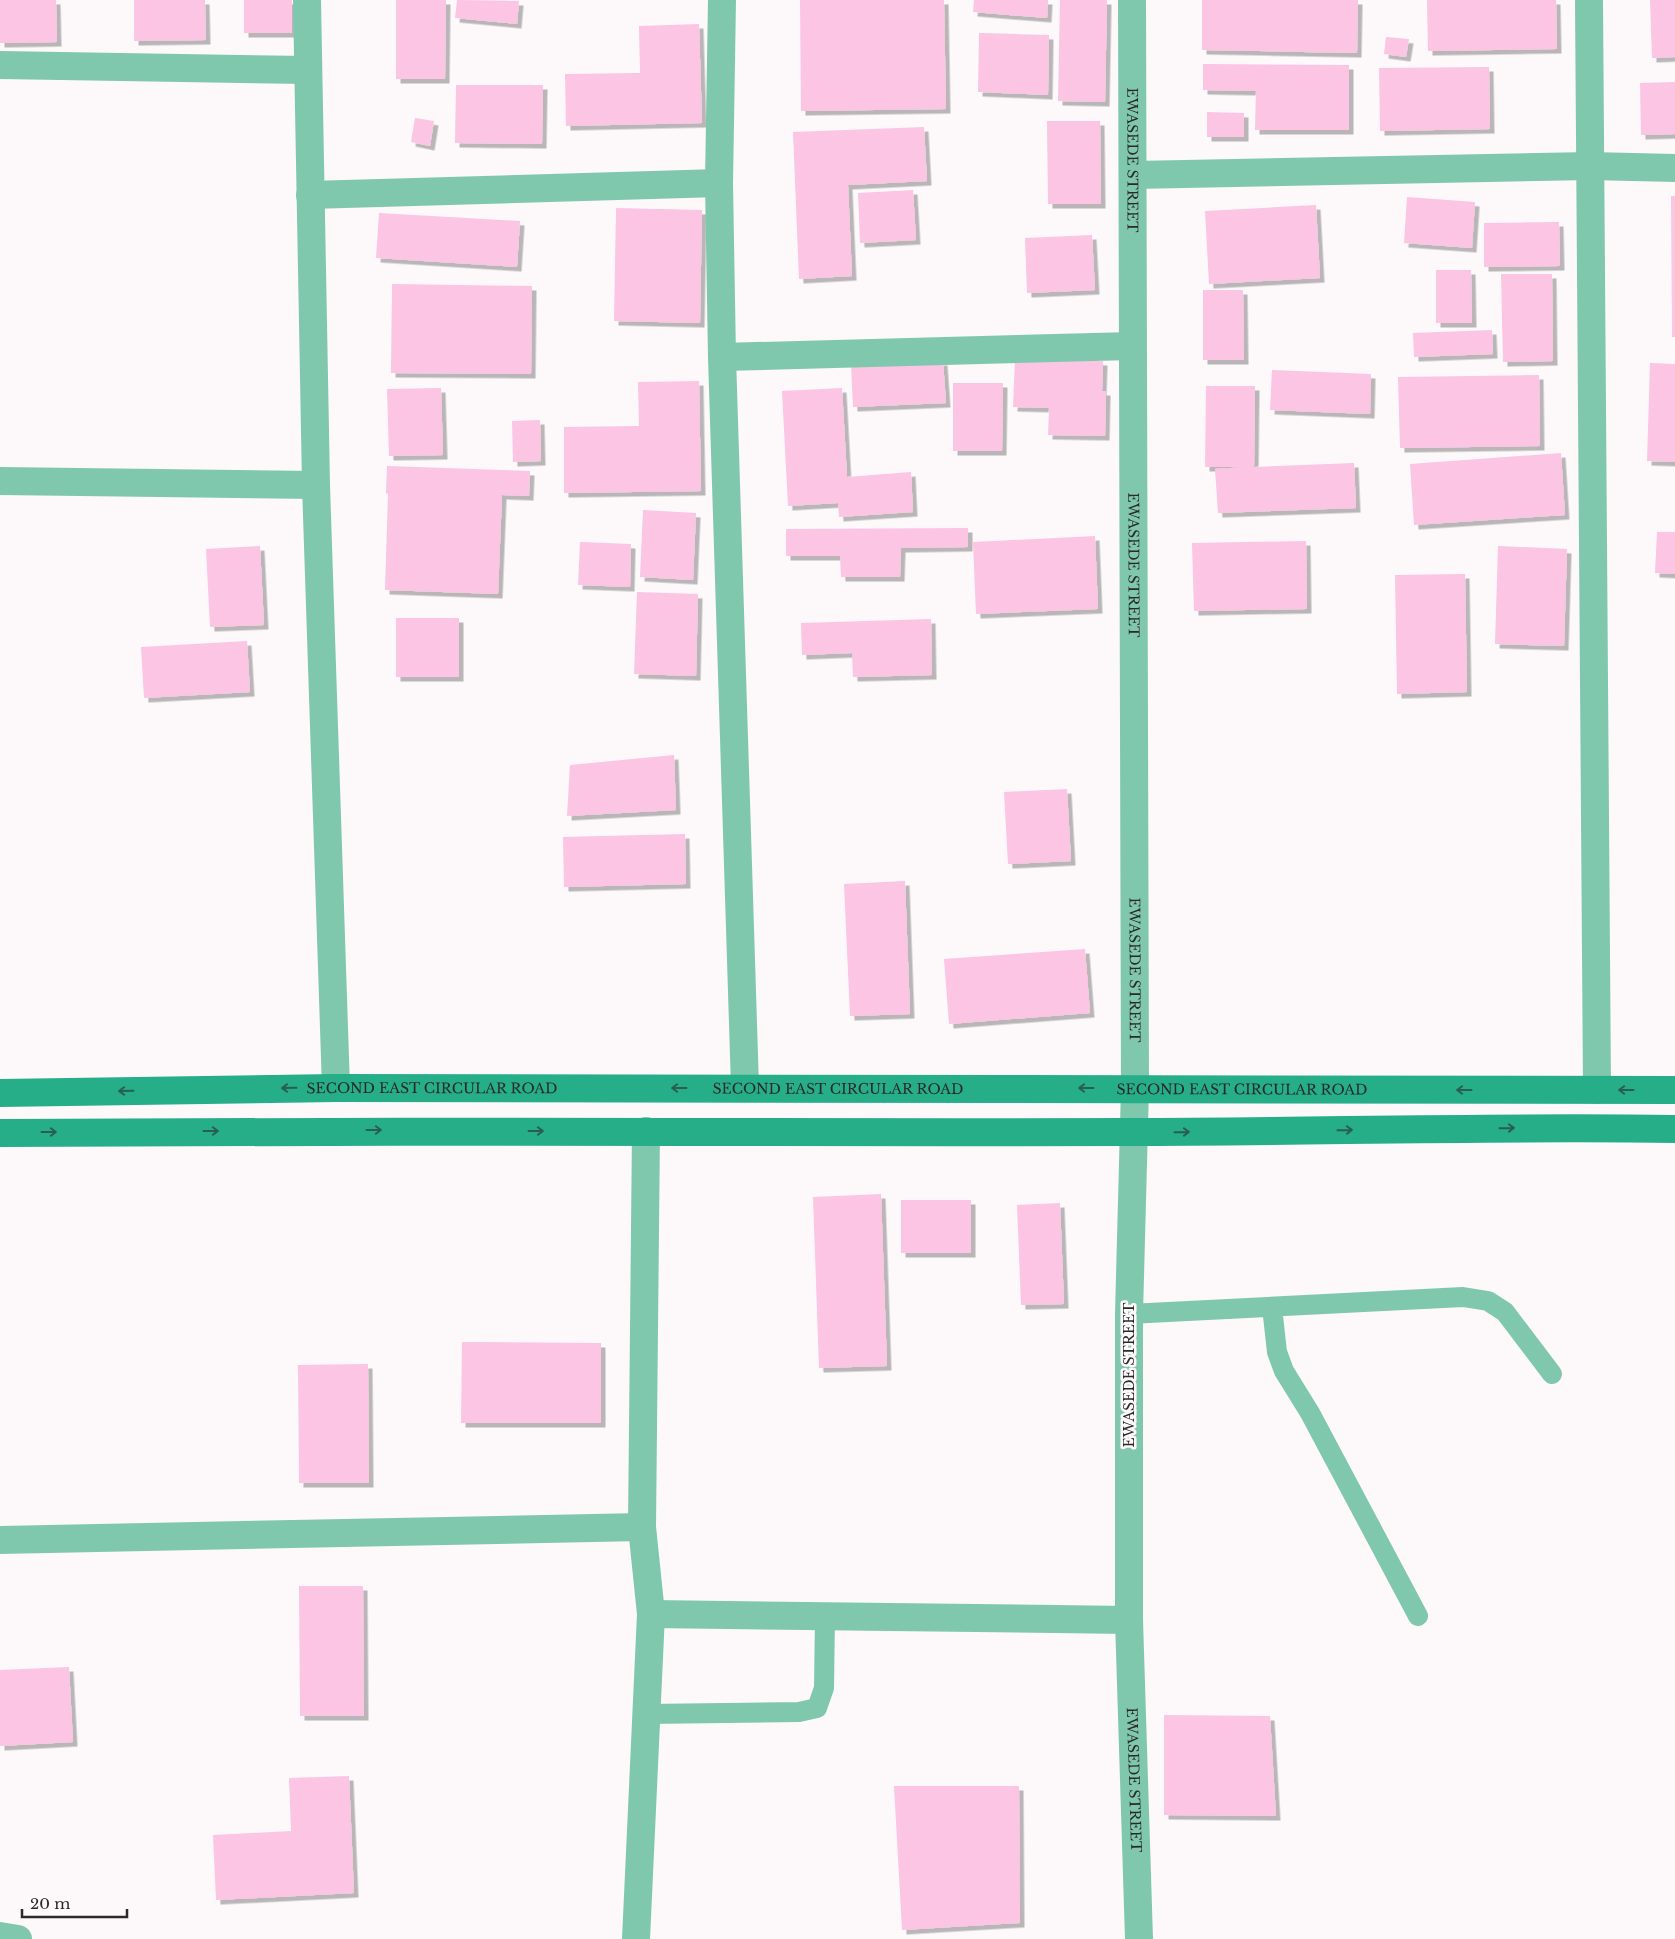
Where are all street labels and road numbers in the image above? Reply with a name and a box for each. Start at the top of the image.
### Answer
street label: EWASEDE STREET [1123,88,1142,232]
street label: EWASEDE STREET [1124,493,1143,637]
street label: EWASEDE STREET [1125,898,1144,1042]
street label: SECOND EAST CIRCULAR ROAD [306,1079,557,1097]
street label: SECOND EAST CIRCULAR ROAD [712,1080,963,1098]
street label: SECOND EAST CIRCULAR ROAD [1116,1080,1367,1099]
street label: EWASEDE STREET [1120,1303,1138,1447]
street label: EWASEDE STREET [1123,1707,1145,1853]

